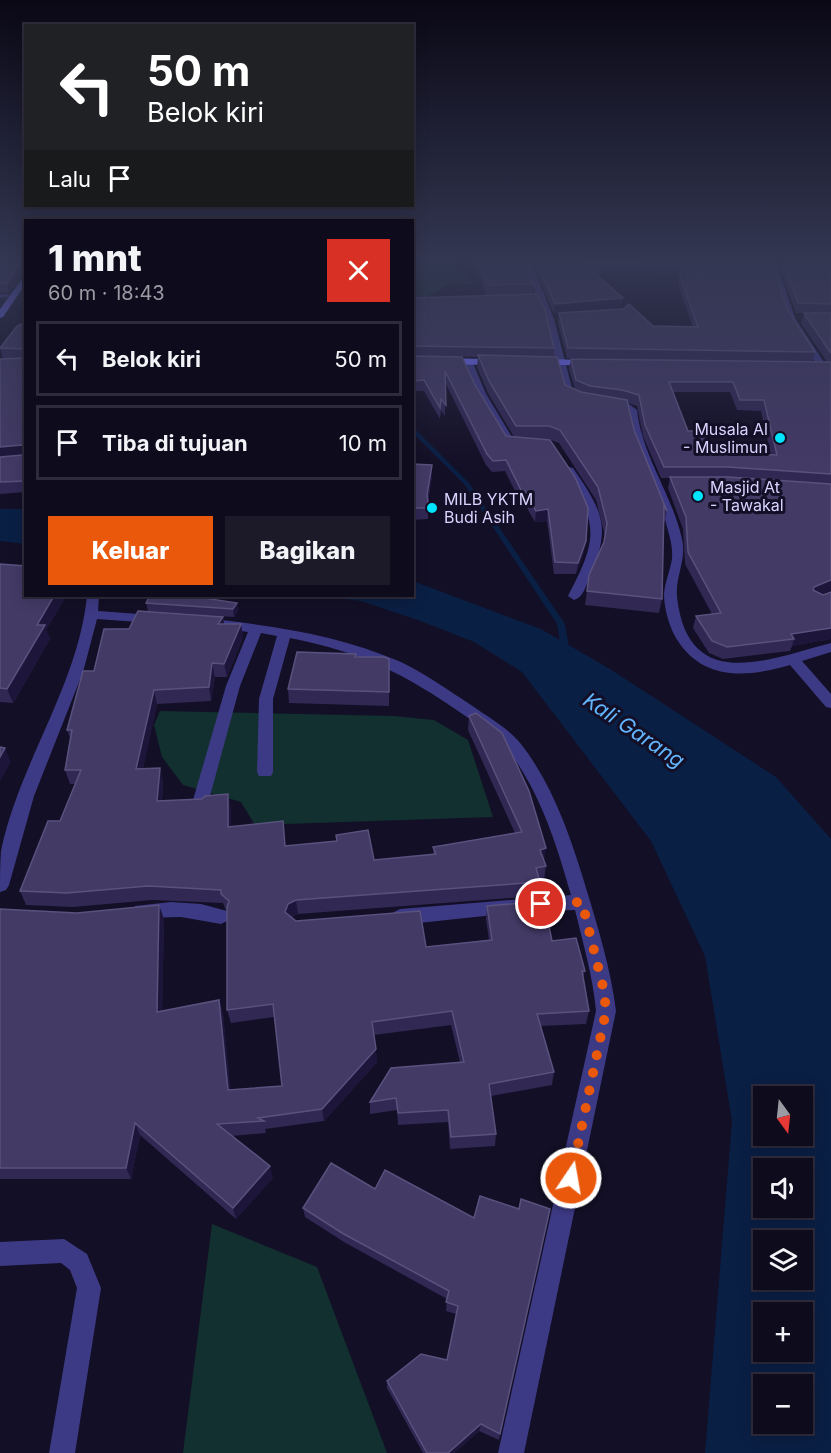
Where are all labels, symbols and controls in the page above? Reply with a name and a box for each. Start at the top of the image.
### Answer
text: 50 m [147,45,250,96]
icon: left [48,48,126,126]
text: Belok kiri [147,96,264,129]
icon: arrive [103,162,136,195]
text: Lalu [48,166,91,192]
text: 1 mnt [48,236,142,280]
button: close [327,239,390,302]
text: 60 m · 18:43 [48,281,165,305]
icon: left [51,342,84,375]
text: Belok kiri [102,346,201,372]
text: 50 m [334,346,387,372]
place label: Musala Al - Muslimun [683,419,768,457]
icon: arrive [51,426,84,459]
text: Tiba di tujuan [102,430,248,456]
text: 10 m [339,430,387,456]
marker: Musala Al - Muslimun [773,431,787,445]
place label: Masjid At - Tawakal [710,477,784,515]
place label: MILB YKTM Budi Asih [444,489,533,527]
marker: Masjid At - Tawakal [691,489,705,503]
marker: MILB YKTM Budi Asih [425,501,439,515]
button: Keluar [48,516,213,585]
button: Bagikan [225,516,390,585]
water label: Kali Garang [579,687,689,773]
pin [515,878,566,929]
icon: arrive [524,887,557,920]
north arrow [753,1086,813,1146]
map controls [753,1086,813,1434]
position arrow [539,1146,603,1210]
button: sound [753,1158,813,1218]
button: layers [753,1230,813,1290]
button: + [753,1302,813,1362]
button: − [753,1374,813,1434]

